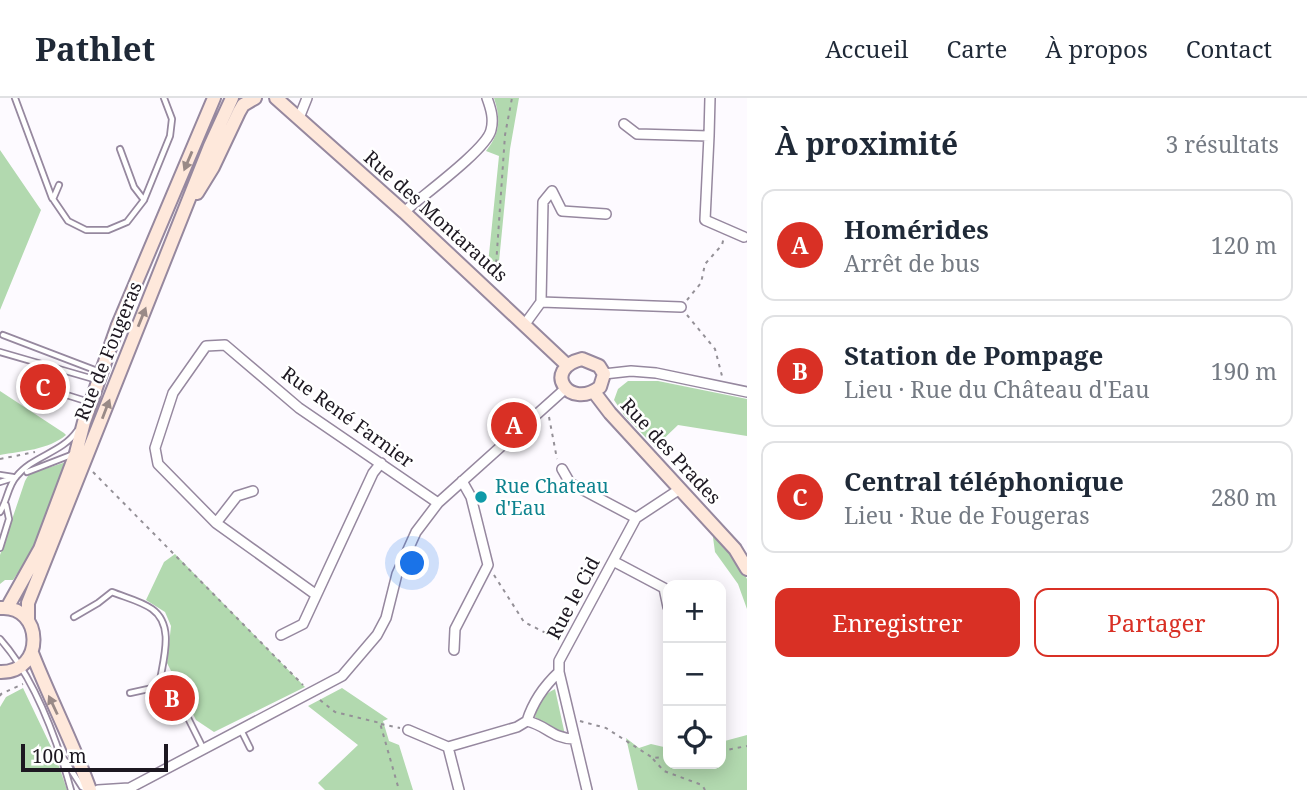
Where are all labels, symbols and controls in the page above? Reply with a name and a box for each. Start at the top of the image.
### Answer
text: Pathlet [35,26,155,71]
text: Accueil [825,32,908,65]
text: Carte [946,32,1007,65]
text: À propos [1045,32,1148,65]
text: Contact [1186,32,1272,65]
text: À proximité [775,123,958,164]
text: 3 résultats [1165,128,1279,160]
street label: Rue des Montarauds [359,144,513,288]
one-way arrow [182,151,193,172]
text: Homérides [844,211,989,247]
text: A [791,229,809,261]
text: 120 m [1211,229,1277,261]
text: Arrêt de bus [844,247,980,279]
street label: Rue de Fougeras [68,277,148,425]
one-way arrow [137,307,148,328]
text: Station de Pompage [844,337,1103,373]
text: B [792,355,808,387]
text: 190 m [1211,355,1277,387]
street label: Rue René Farnier [277,360,419,474]
pin: C [20,361,66,413]
text: Lieu · Rue du Château d'Eau [844,373,1150,405]
street label: Rue des Prades [615,392,727,510]
one-way arrow [101,398,112,419]
pin: A [491,399,537,451]
text: Central téléphonique [844,463,1124,499]
place label: Rue Chateau d'Eau [495,473,609,521]
text: C [792,481,808,513]
text: 280 m [1211,481,1277,513]
marker: Rue Chateau d'Eau [473,489,489,505]
text: Lieu · Rue de Fougeras [844,499,1090,531]
your location [395,546,429,580]
street label: Rue le Cid [540,552,606,644]
map controls [663,580,726,769]
button: + [663,580,726,643]
button: Enregistrer [775,588,1020,657]
button: Partager [1034,588,1279,657]
button: − [663,643,726,706]
pin: B [149,672,195,724]
one-way arrow [48,695,59,715]
button: locate [663,706,726,769]
scale bar [21,741,168,773]
text: 100 m [32,743,87,769]

